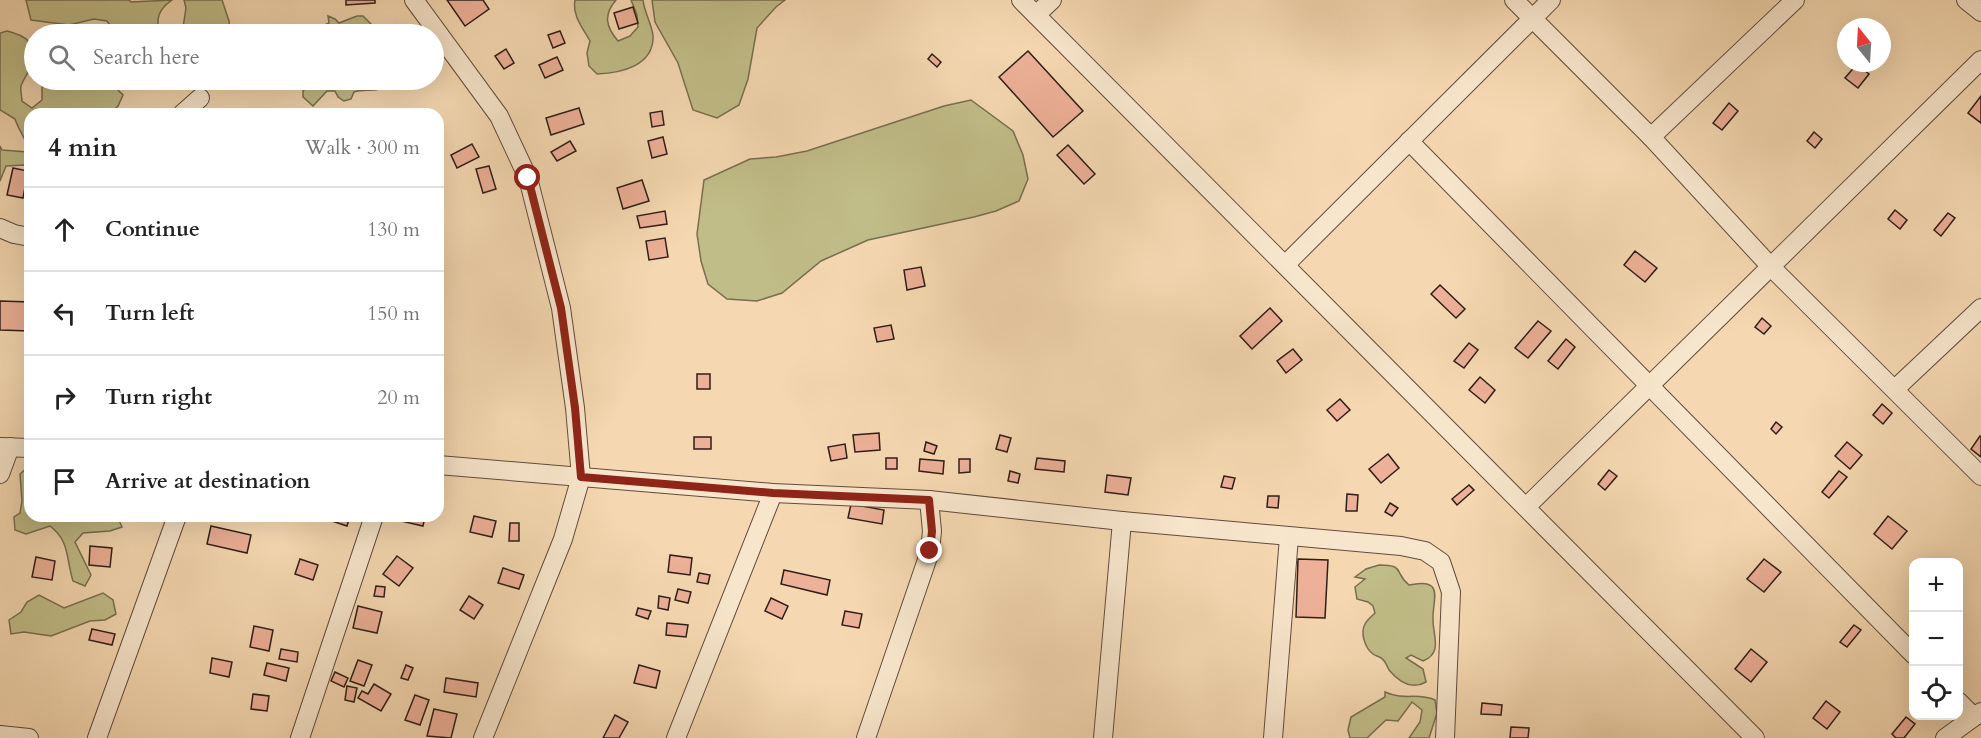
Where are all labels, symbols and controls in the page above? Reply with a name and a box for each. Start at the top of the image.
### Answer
north arrow [1837,18,1891,72]
search box [24,24,444,90]
icon: search [45,41,78,74]
text: Search here [93,42,200,72]
text: 4 min [48,130,117,165]
text: Walk · 300 m [305,134,420,161]
route start [514,164,540,190]
icon: ahead [48,213,81,246]
text: Continue [105,214,200,244]
text: 130 m [367,216,420,243]
icon: left [48,297,81,330]
text: Turn left [105,298,194,328]
text: 150 m [367,300,420,327]
icon: right [48,381,81,414]
text: Turn right [105,382,212,412]
text: 20 m [377,384,420,411]
icon: arrive [48,465,81,498]
text: Arrive at destination [105,466,310,496]
route end [916,537,942,563]
map controls [1909,558,1963,720]
button: + [1909,558,1963,612]
button: − [1909,612,1963,666]
button: locate [1909,666,1963,720]

